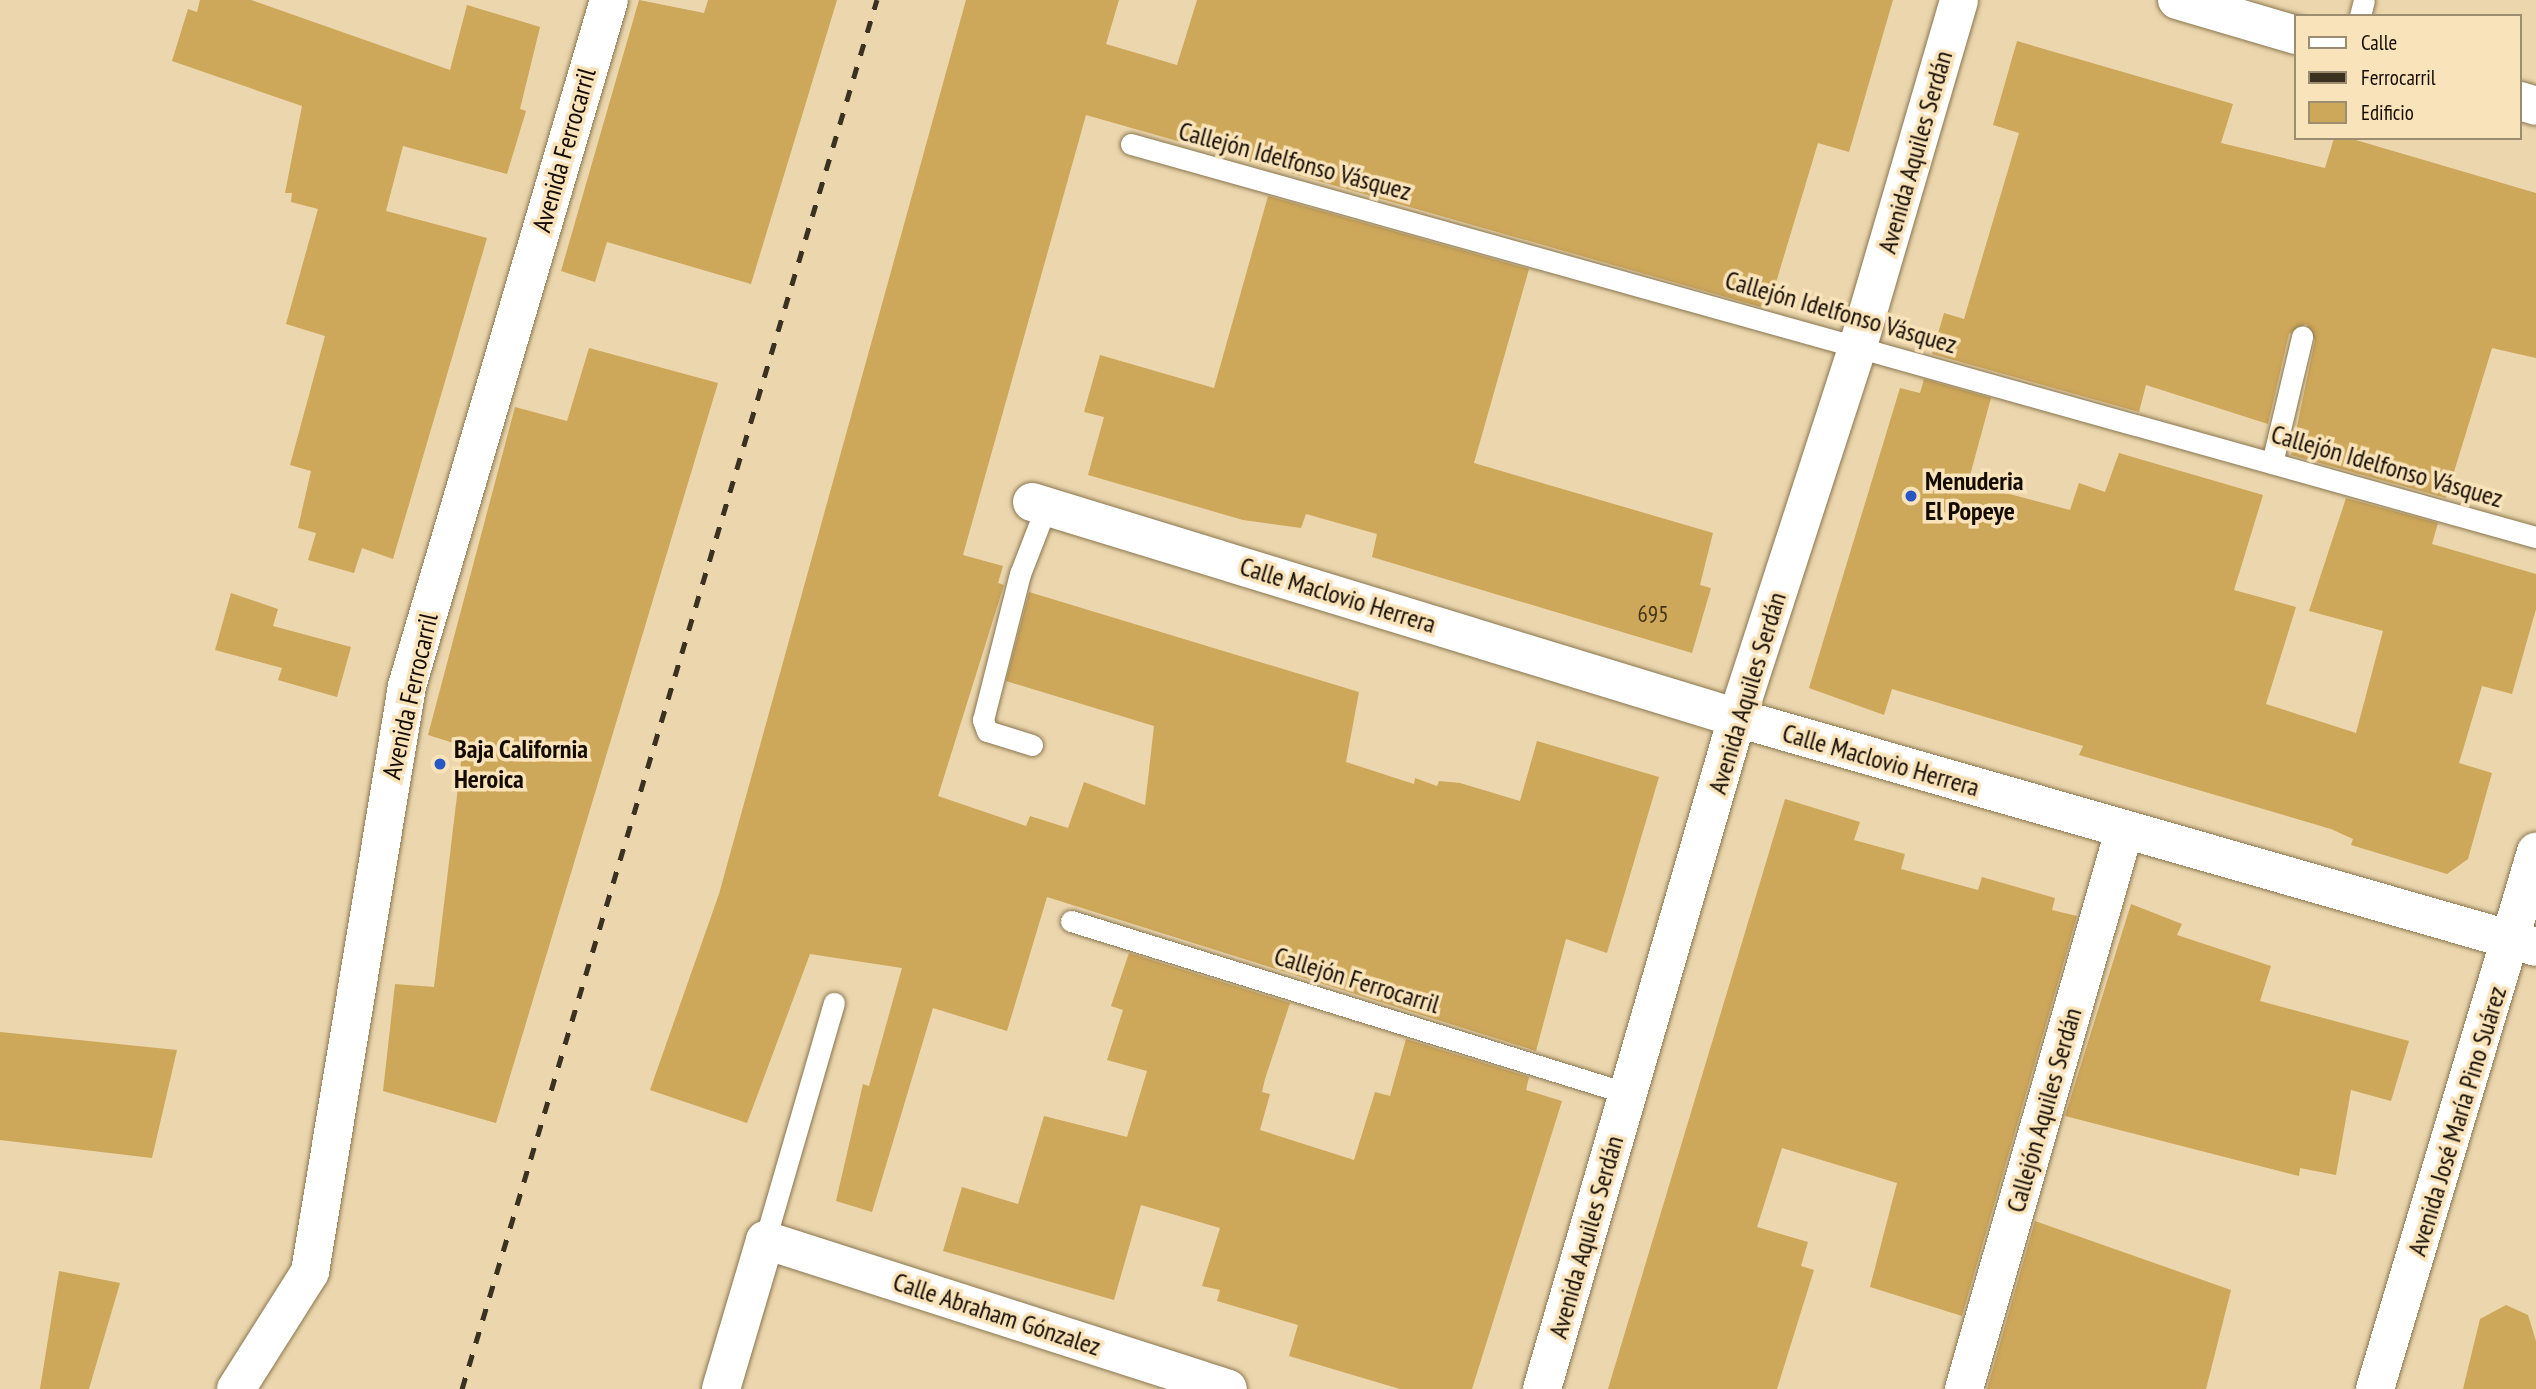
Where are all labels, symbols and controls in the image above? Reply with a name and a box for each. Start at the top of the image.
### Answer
legend [2294,14,2522,140]
text: Calle [2361,29,2397,56]
street label: Avenida Aquiles Serdán [1871,47,1959,257]
street label: Avenida Ferrocarril [526,64,602,236]
text: Ferrocarril [2361,64,2436,91]
text: Edificio [2361,99,2414,126]
street label: Callejón Idelfonso Vásquez [1175,115,1415,207]
street label: Callejón Idelfonso Vásquez [1721,264,1961,360]
street label: Callejón Idelfonso Vásquez [2267,418,2507,514]
place label: Menuderia El Popeye [1925,465,2024,526]
marker: Menuderia El Popeye [1903,488,1919,504]
street label: Calle Maclovio Herrera [1236,550,1440,640]
street label: Avenida Aquiles Serdán [1701,588,1793,798]
house number: 695 [1637,600,1669,628]
street label: Avenida Ferrocarril [376,610,444,782]
street label: Calle Maclovio Herrera [1779,717,1983,803]
place label: Baja California Heroica [454,733,588,794]
marker: Baja California Heroica [432,756,448,772]
street label: Callejón Ferrocarril [1271,940,1443,1020]
street label: Avenida José María Pino Suárez [2401,983,2513,1259]
street label: Callejón Aquiles Serdán [2000,1004,2088,1216]
street label: Avenida Aquiles Serdán [1542,1132,1630,1342]
street label: Calle Abraham Gónzalez [889,1266,1105,1362]

